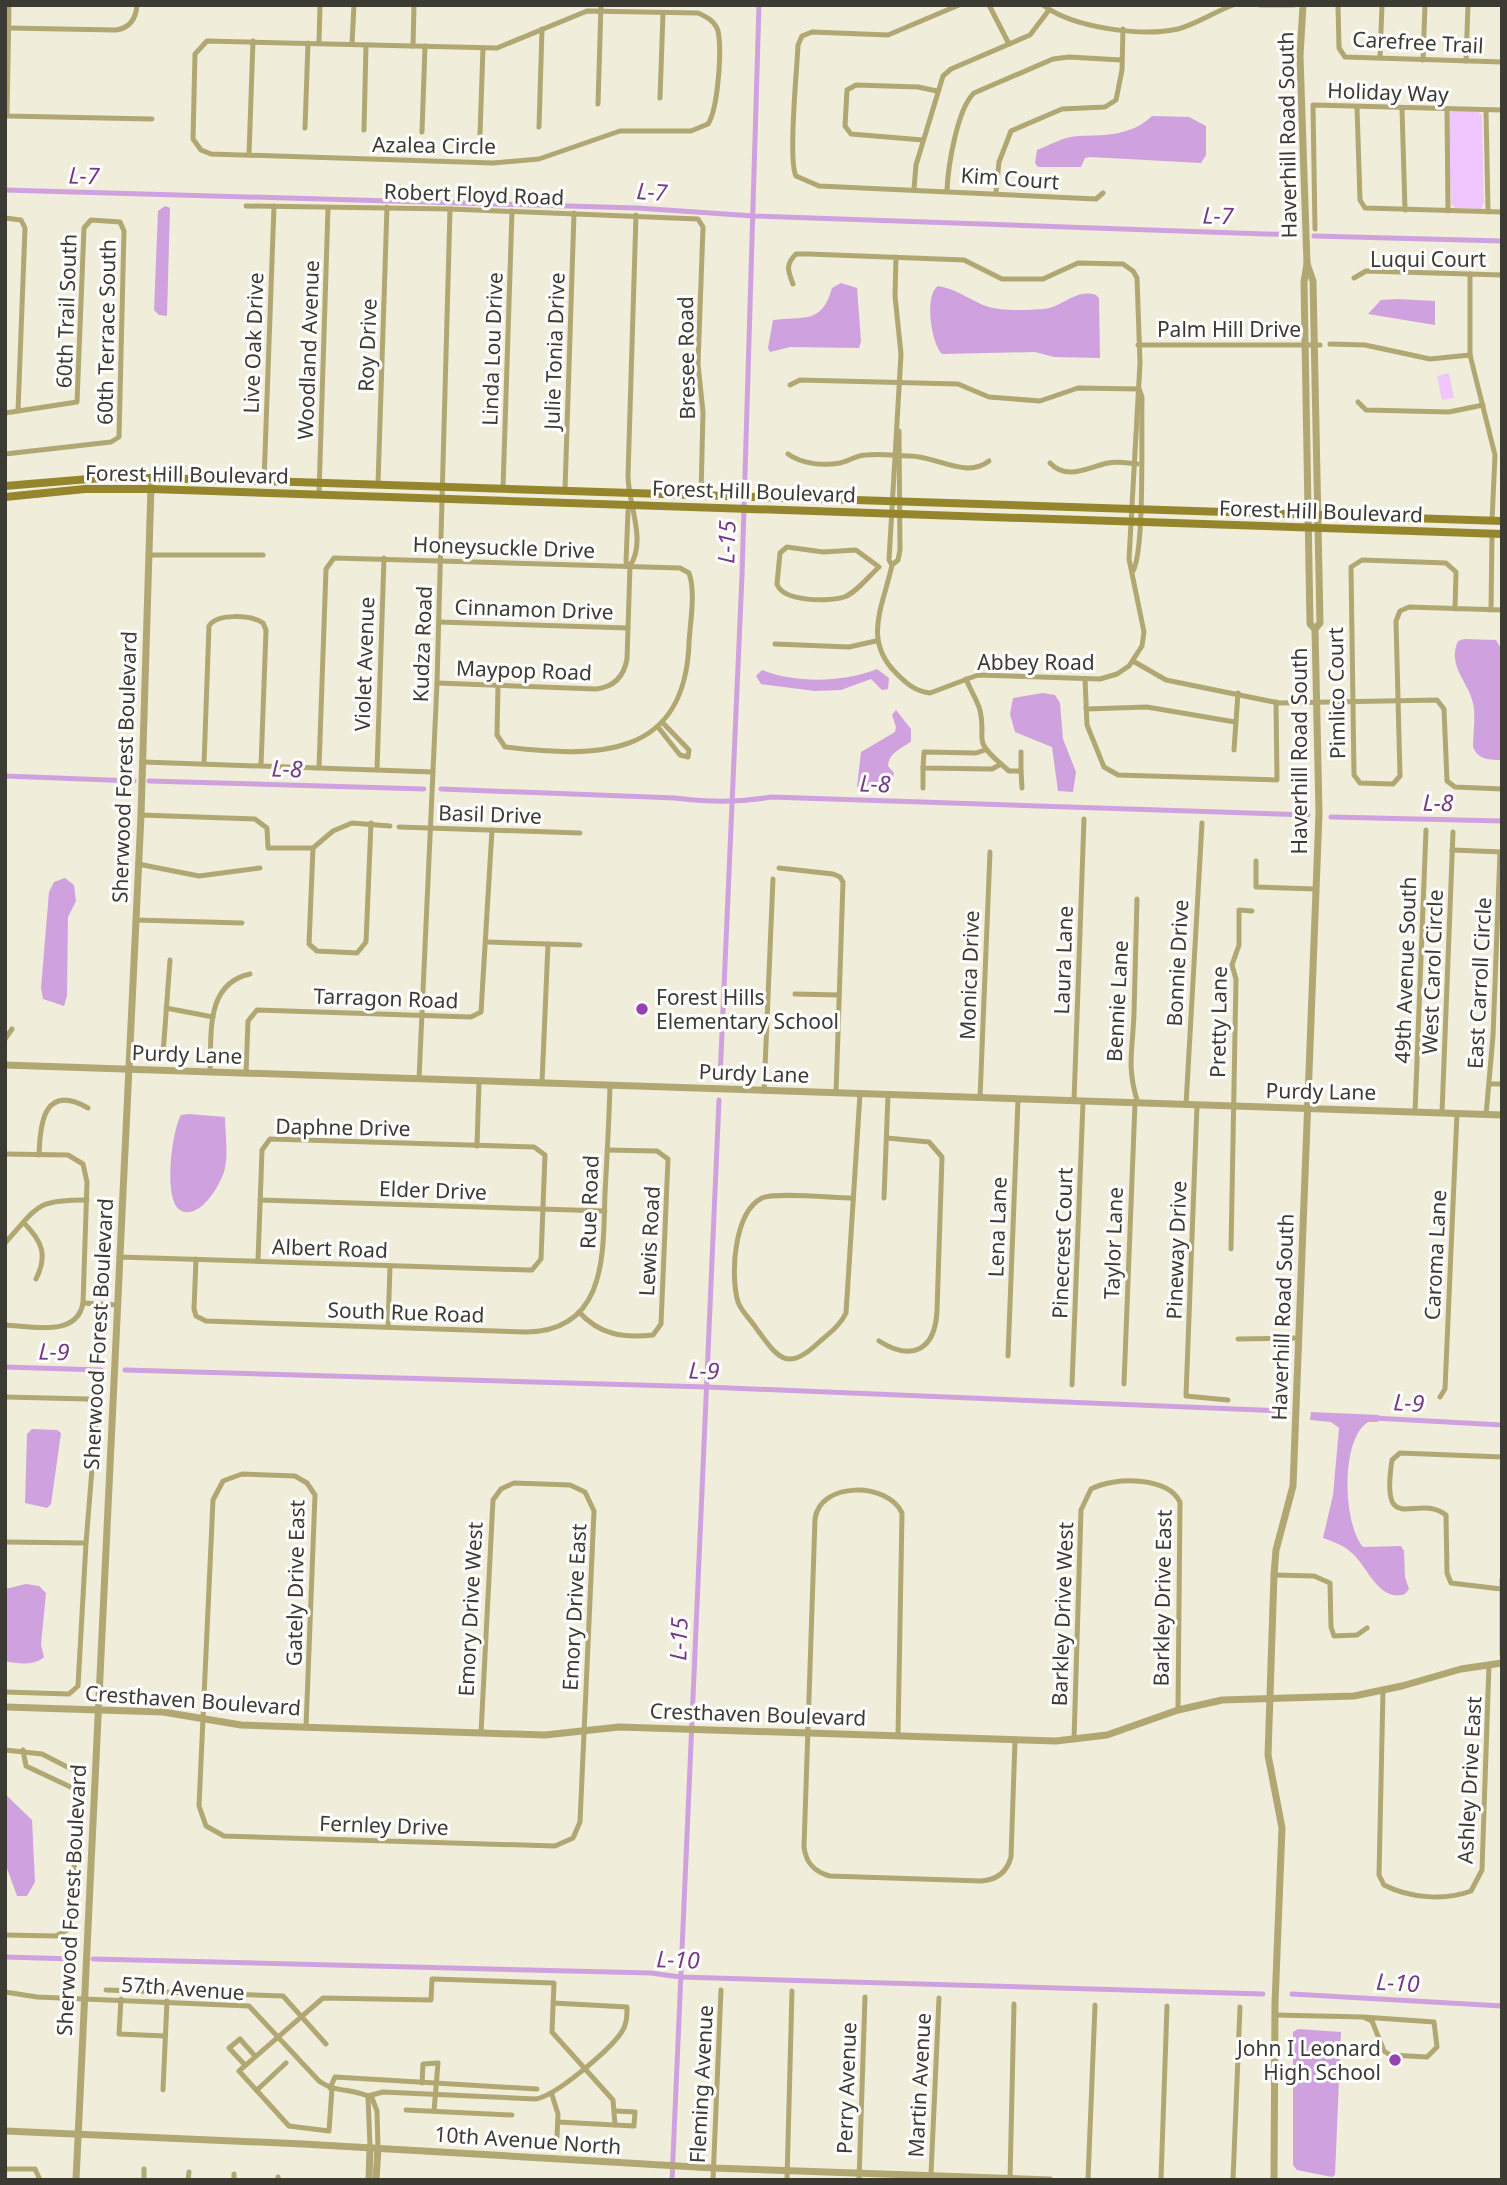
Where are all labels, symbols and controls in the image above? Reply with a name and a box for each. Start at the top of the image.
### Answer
street label: Carefree Trail [1352,25,1484,59]
street label: Haverhill Road South [1271,31,1303,239]
street label: Holiday Way [1327,76,1450,108]
street label: Azalea Circle [372,130,496,160]
water label: L-7 [68,158,100,192]
street label: Kim Court [960,161,1061,195]
water label: L-7 [635,174,669,208]
street label: Robert Floyd Road [383,177,565,211]
water label: L-7 [1202,198,1234,232]
street label: 60th Trail South [49,233,83,389]
street label: 60th Terrace South [90,239,122,425]
street label: Luqui Court [1370,245,1486,273]
street label: Woodland Avenue [291,260,325,440]
street label: Live Oak Drive [237,272,269,414]
street label: Linda Lou Drive [475,272,509,426]
street label: Julie Tonia Drive [537,272,571,432]
street label: Bresee Road [671,296,701,420]
street label: Roy Drive [351,298,383,392]
street label: Palm Hill Drive [1157,315,1301,343]
street label: Forest Hill Boulevard [85,458,289,490]
street label: Forest Hill Boulevard [652,473,856,509]
street label: Forest Hill Boulevard [1219,493,1423,529]
water label: L-15 [709,519,743,564]
street label: Honeysuckle Drive [412,530,596,564]
street label: Kudza Road [406,585,438,703]
street label: Cinnamon Drive [454,592,614,626]
street label: Violet Avenue [348,596,380,732]
street label: Pimlico Court [1321,626,1351,759]
street label: Sherwood Forest Boulevard [105,631,143,903]
street label: Abbey Road [977,648,1095,676]
street label: Haverhill Road South [1285,648,1313,854]
street label: Maypop Road [456,654,592,686]
water label: L-8 [271,751,303,785]
water label: L-8 [859,766,891,800]
water label: L-8 [1422,786,1454,818]
street label: Basil Drive [438,798,542,830]
street label: 49th Avenue South [1388,876,1422,1064]
street label: West Carol Circle [1415,889,1449,1055]
street label: East Carroll Circle [1461,896,1497,1070]
street label: Bonnie Drive [1160,899,1194,1027]
street label: Laura Lane [1047,905,1079,1015]
street label: Monica Drive [953,910,985,1040]
street label: Bennie Lane [1100,939,1134,1063]
street label: Pretty Lane [1203,966,1233,1078]
street label: Tarragon Road [313,981,459,1015]
place label: Forest Hills Elementary School [656,983,839,1035]
marker: Forest Hills Elementary School [634,1001,650,1017]
street label: Purdy Lane [131,1038,243,1070]
street label: Purdy Lane [698,1057,810,1089]
street label: Purdy Lane [1265,1076,1377,1106]
street label: Daphne Drive [275,1112,411,1142]
street label: Rue Road [573,1155,605,1249]
street label: Pinecrest Court [1045,1166,1079,1319]
street label: Elder Drive [379,1174,487,1206]
street label: Lena Lane [981,1176,1013,1278]
street label: Pineway Drive [1160,1180,1192,1320]
street label: Lewis Road [632,1185,666,1297]
street label: Taylor Lane [1097,1186,1129,1300]
street label: Caroma Lane [1418,1189,1452,1321]
street label: Sherwood Forest Boulevard [77,1197,119,1471]
street label: Haverhill Road South [1264,1213,1300,1421]
street label: Albert Road [272,1232,388,1264]
street label: South Rue Road [327,1295,485,1329]
water label: L-9 [38,1334,70,1368]
water label: L-9 [688,1353,720,1387]
water label: L-9 [1393,1385,1425,1419]
street label: Gately Drive East [280,1499,310,1667]
street label: Barkley Drive East [1146,1509,1178,1687]
street label: Emory Drive West [451,1521,489,1697]
street label: Barkley Drive West [1045,1521,1079,1707]
street label: Emory Drive East [556,1522,592,1691]
water label: L-15 [661,1616,695,1661]
street label: Cresthaven Boulevard [84,1678,302,1722]
street label: Ashley Drive East [1451,1695,1487,1865]
street label: Cresthaven Boulevard [649,1696,867,1732]
street label: Sherwood Forest Boulevard [50,1763,92,2037]
street label: Fernley Drive [319,1809,449,1841]
water label: L-10 [656,1942,701,1976]
water label: L-10 [1375,1965,1421,1999]
street label: 57th Avenue [120,1970,246,2006]
street label: Fleming Avenue [683,2004,719,2164]
street label: Martin Avenue [901,2012,937,2158]
street label: Perry Avenue [830,2022,862,2154]
place label: John I Leonard High School [1235,2034,1381,2086]
marker: John I Leonard High School [1387,2052,1403,2068]
street label: 10th Avenue North [434,2120,622,2160]

